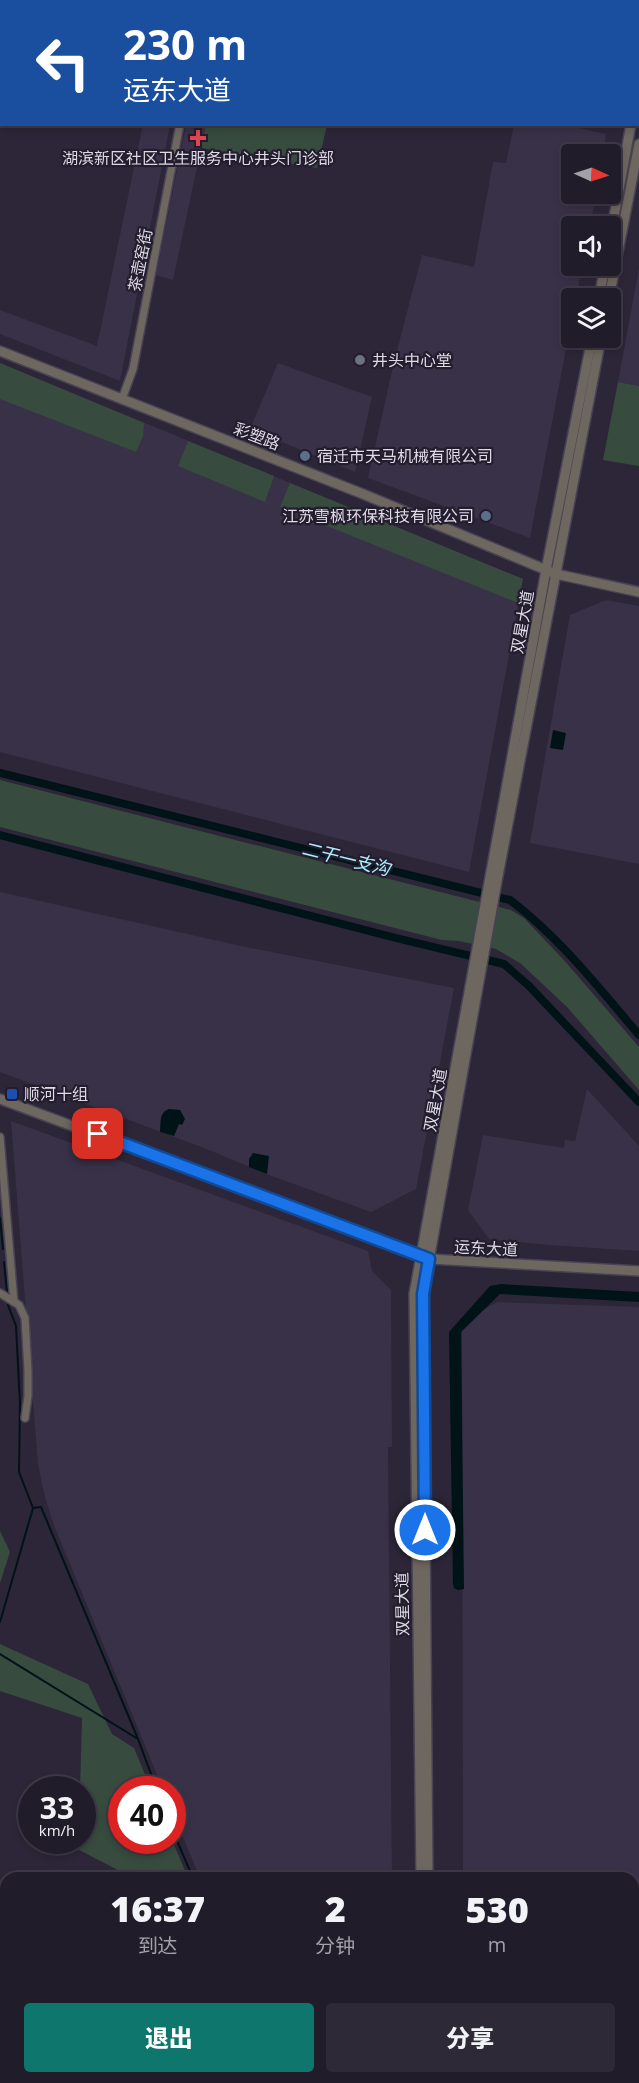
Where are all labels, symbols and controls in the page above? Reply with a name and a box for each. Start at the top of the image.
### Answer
text: 230 m [123,15,247,72]
icon: left [24,24,102,102]
text: 运东大道 [123,71,231,108]
marker: 湖滨新区社区卫生服务中心井头门诊部 [189,129,207,147]
north arrow [561,144,621,204]
map controls [561,144,621,348]
place label: 湖滨新区社区卫生服务中心井头门诊部 [62,147,334,169]
button: sound [561,216,621,276]
street label: 茶壶窑街 [123,226,157,294]
button: layers [561,288,621,348]
place label: 井头中心堂 [372,349,452,371]
marker: 井头中心堂 [353,353,367,367]
street label: 彩塑路 [231,417,283,455]
place label: 宿迁市天马机械有限公司 [317,445,493,467]
marker: 宿迁市天马机械有限公司 [298,449,312,463]
place label: 江苏雪枫环保科技有限公司 [282,505,474,527]
marker: 江苏雪枫环保科技有限公司 [479,509,493,523]
street label: 双星大道 [506,589,538,655]
water label: 二干一支沟 [300,835,395,881]
street label: 双星大道 [419,1067,451,1133]
place label: 顺河十组 [24,1083,88,1105]
marker: 顺河十组 [5,1087,19,1101]
pin [72,1108,123,1159]
icon: arrive [81,1117,114,1150]
street label: 运东大道 [453,1235,519,1261]
position arrow [393,1498,457,1562]
street label: 双星大道 [390,1572,414,1636]
speed limit sign: 40 [108,1776,186,1854]
text: 33 [40,1787,74,1828]
text: km/h [39,1820,75,1840]
text: 16:37 [110,1884,205,1933]
text: 2 [325,1884,346,1933]
text: 530 [465,1885,529,1934]
text: m [488,1931,506,1958]
text: 到达 [138,1932,178,1959]
text: 分钟 [315,1932,355,1959]
button: 退出 [24,2003,314,2072]
button: 分享 [326,2003,615,2072]

